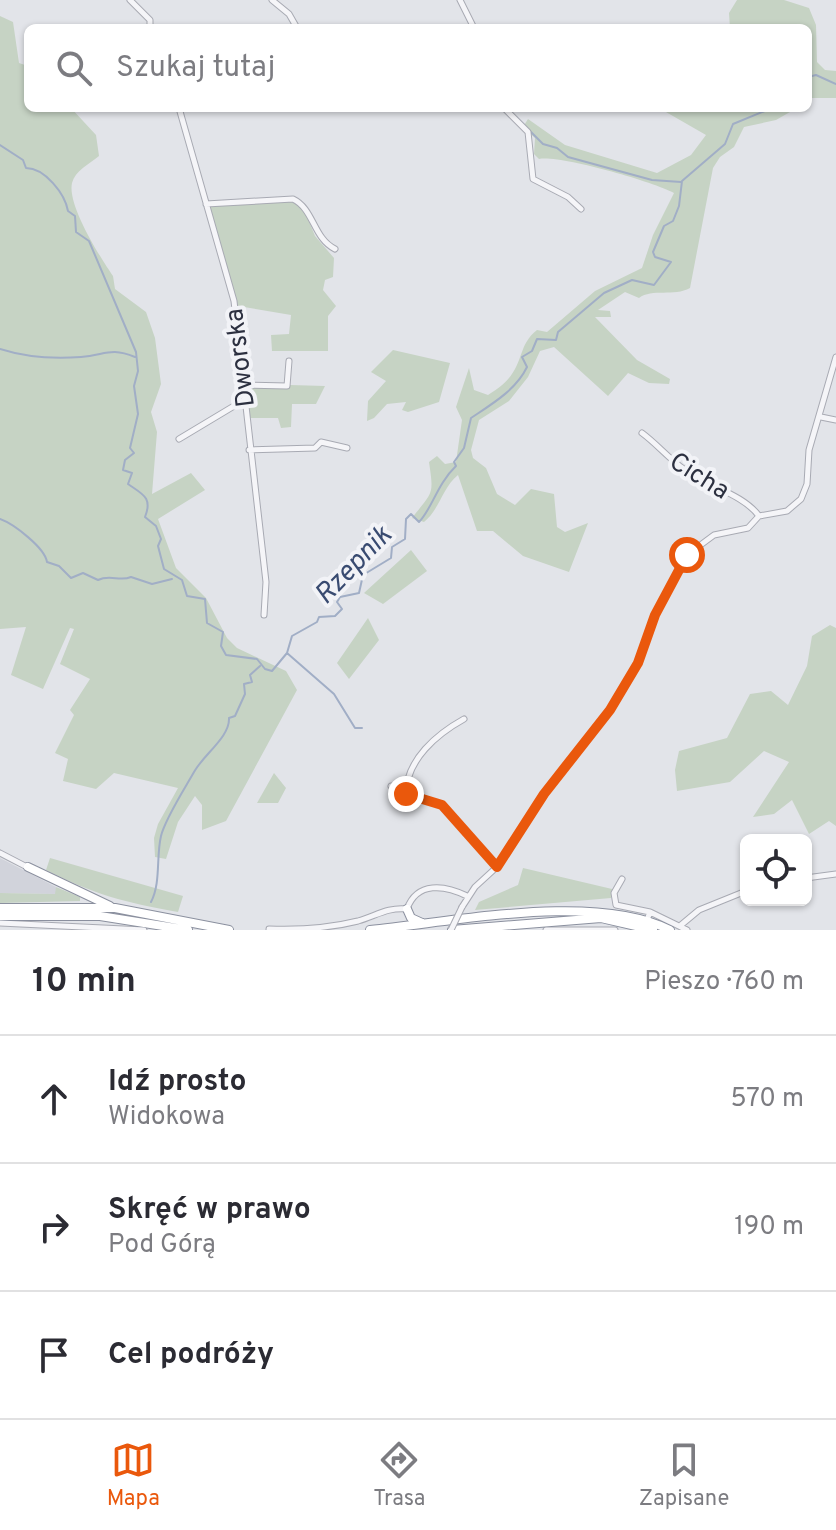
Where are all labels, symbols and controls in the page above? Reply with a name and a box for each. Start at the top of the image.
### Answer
search box [24,24,812,112]
icon: search [52,46,96,90]
text: Szukaj tutaj [116,50,275,87]
street label: Dworska [219,307,264,409]
street label: Cicha [662,446,735,508]
water label: Rzepnik [308,518,401,613]
route start [669,537,705,573]
route end [388,776,424,812]
map controls [740,834,812,906]
button: locate [740,834,812,906]
text: 10 min [32,961,136,1004]
text: Pieszo · 760 m [644,966,804,999]
text: Idź prosto [108,1064,246,1101]
icon: ahead [32,1077,76,1121]
text: 570 m [730,1083,804,1116]
text: Widokowa [108,1101,225,1134]
text: Skręć w prawo [108,1192,311,1229]
icon: right [32,1205,76,1249]
text: 190 m [734,1211,804,1244]
text: Pod Górą [108,1229,216,1262]
icon: arrive [32,1333,76,1377]
text: Cel podróży [108,1337,274,1374]
tab: Mapa [107,1438,160,1513]
tab: Trasa [373,1438,425,1513]
tab: Zapisane [639,1438,729,1513]

